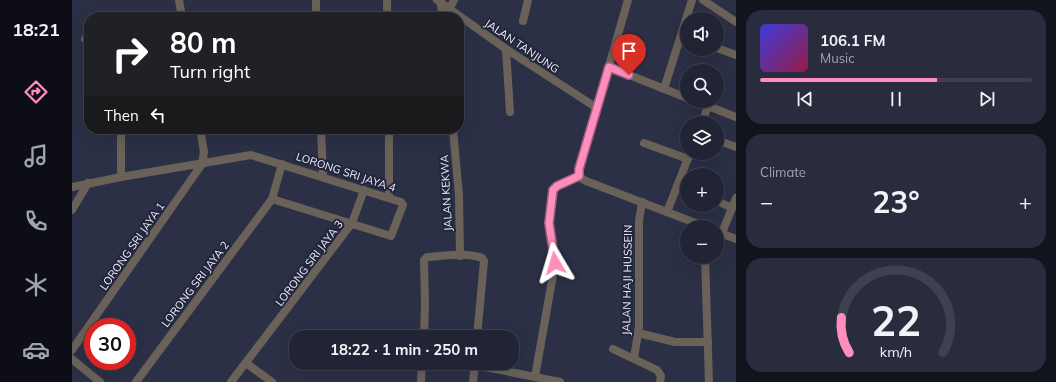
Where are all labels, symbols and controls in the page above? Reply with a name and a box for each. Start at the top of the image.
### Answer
map controls [680,12,724,264]
button: sound [680,12,724,56]
street label: JALAN TANJUNG [482,16,562,76]
text: 18:21 [12,18,60,41]
text: 80 m [170,25,236,60]
icon: right [104,28,156,80]
text: 106.1 FM [820,31,885,50]
pin [612,34,646,75]
icon: arrive [618,40,640,62]
text: Music [820,50,855,66]
text: Turn right [170,60,250,83]
button: search [680,64,724,108]
icon: directions [22,78,50,106]
icon: previous [794,88,816,110]
icon: pause [885,88,907,110]
icon: next [976,88,998,110]
icon: left [147,104,169,126]
text: Then [104,106,139,125]
button: layers [680,116,724,160]
icon: music [22,142,50,170]
street label: LORONG SRI JAYA 4 [294,149,398,195]
street label: JALAN KEKWA [437,154,455,232]
text: Climate [760,164,806,180]
button: + [680,168,724,212]
text: 23° [872,183,920,221]
text: − [760,188,773,216]
text: + [1019,188,1032,216]
street label: LORONG SRI JAYA 1 [96,199,168,293]
icon: phone [22,207,50,235]
street label: LORONG SRI JAYA 3 [272,217,346,309]
button: − [680,220,724,264]
street label: JALAN HAJI HUSSEIN [619,225,635,335]
street label: LORONG SRI JAYA 2 [158,238,232,330]
position arrow [534,242,576,284]
icon: climate [22,271,50,299]
text: 22 [871,294,921,346]
speed limit sign: 30 [84,318,136,370]
icon: car [22,336,50,364]
text: 18:22 · 1 min · 250 m [330,340,478,359]
text: km/h [880,343,912,361]

